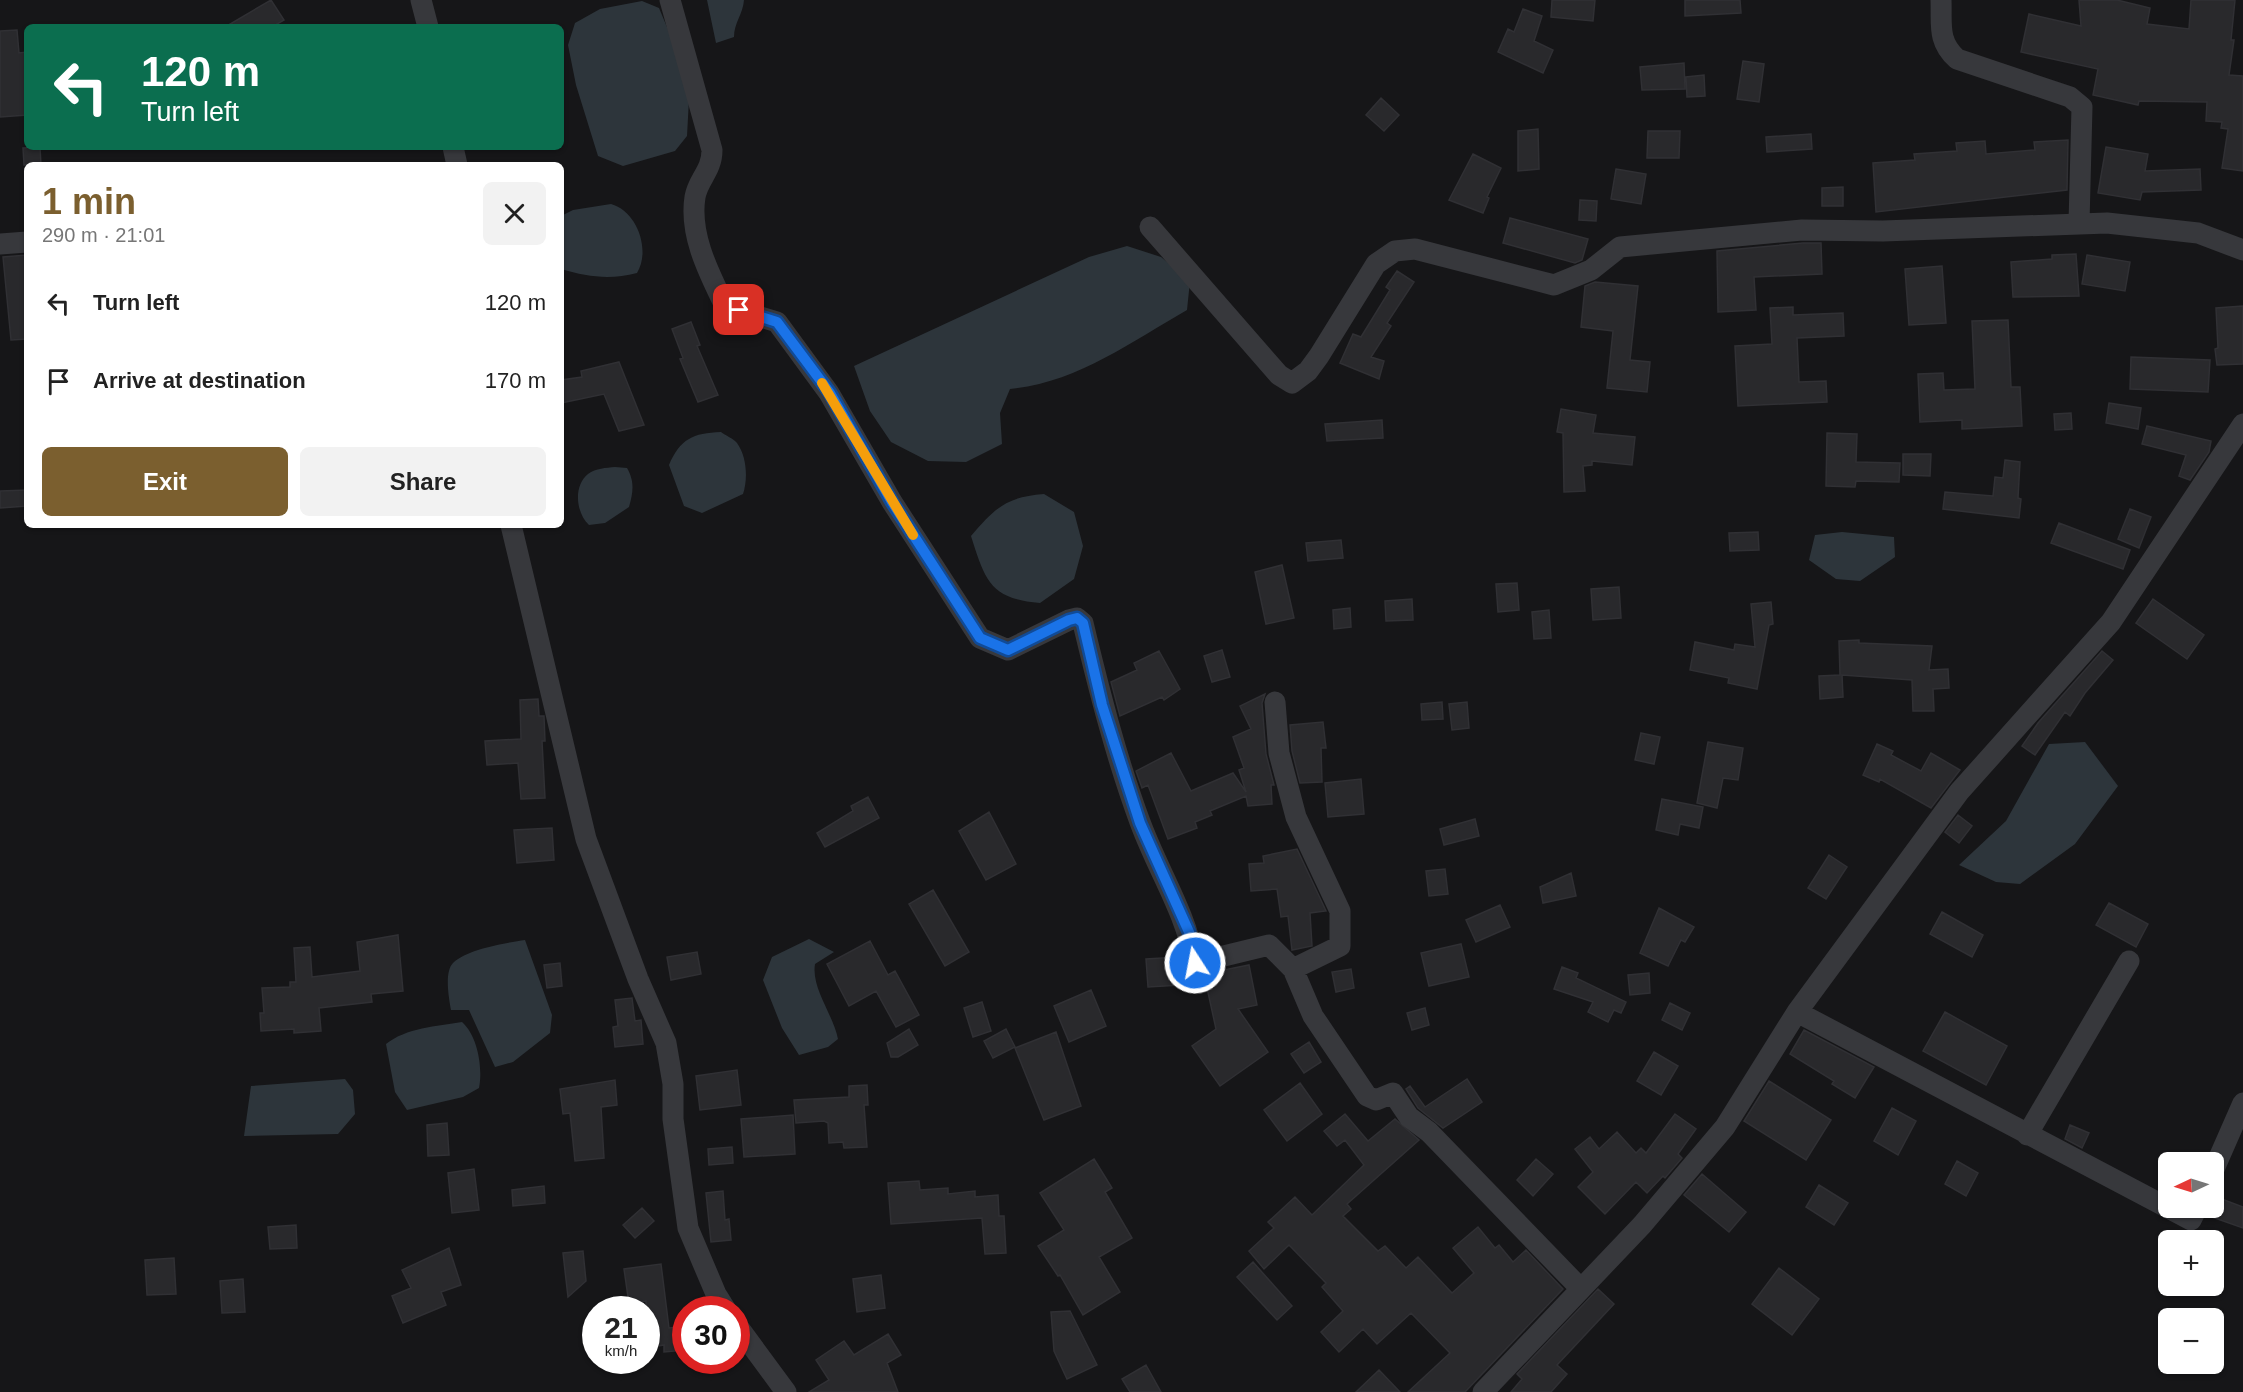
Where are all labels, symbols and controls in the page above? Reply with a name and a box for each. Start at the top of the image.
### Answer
icon: left [42,48,120,126]
text: 120 m [141,48,260,95]
text: Turn left [141,97,239,127]
text: 1 min [42,181,136,222]
button: close [483,182,546,245]
text: 290 m · 21:01 [42,224,165,246]
pin [713,284,764,335]
icon: left [42,287,75,320]
text: Turn left [93,290,179,315]
text: 120 m [485,290,546,315]
icon: arrive [722,293,755,326]
icon: arrive [42,365,75,398]
text: Arrive at destination [93,368,306,393]
text: 170 m [485,368,546,393]
button: Exit [42,447,288,516]
button: Share [300,447,546,516]
position arrow [1163,931,1227,995]
north arrow [2158,1152,2224,1218]
map controls [2158,1152,2224,1374]
button: + [2158,1230,2224,1296]
speed limit sign: 30 [672,1296,750,1374]
button: − [2158,1308,2224,1374]
text: 21 [604,1311,638,1344]
text: km/h [605,1342,637,1359]

